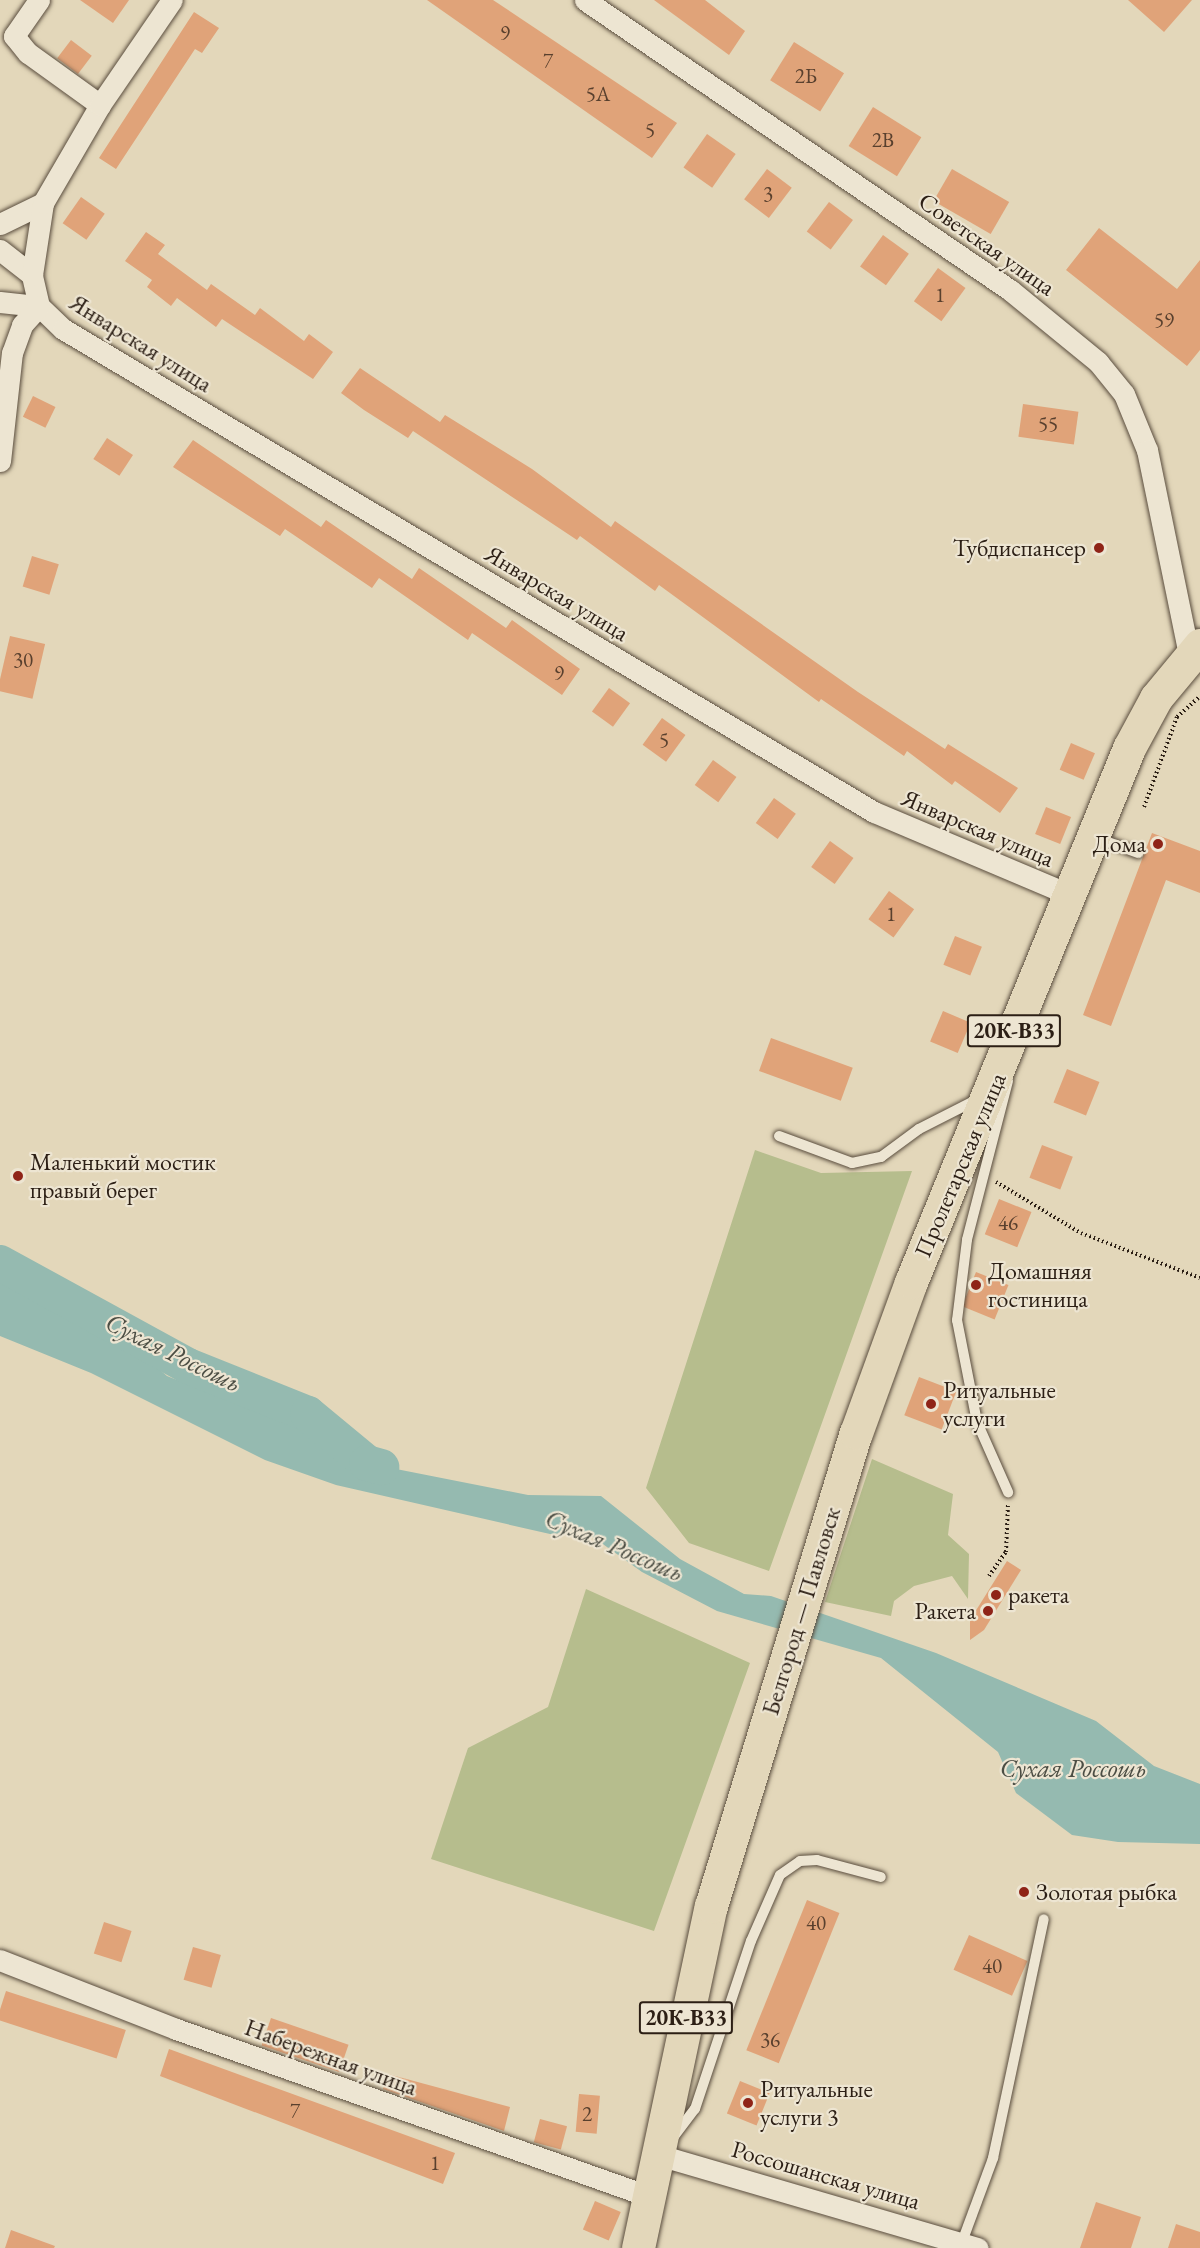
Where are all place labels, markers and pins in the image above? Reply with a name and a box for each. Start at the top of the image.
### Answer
place label: Тубдиспансер [953,534,1086,562]
marker: Тубдиспансер [1090,539,1108,557]
place label: Дома [1093,830,1146,858]
marker: Дома [1151,837,1165,851]
place label: Маленький мостик правый берег [30,1148,216,1204]
marker: Маленький мостик правый берег [11,1169,25,1183]
place label: Домашняя гостиница [988,1257,1092,1313]
marker: Домашняя гостиница [969,1278,983,1292]
place label: Ритуальные услуги [943,1376,1056,1432]
marker: Ритуальные услуги [924,1397,938,1411]
place label: ракета [1008,1581,1069,1609]
marker: ракета [989,1588,1003,1602]
place label: Ракета [915,1597,976,1625]
marker: Ракета [981,1604,995,1618]
place label: Золотая рыбка [1036,1878,1177,1906]
marker: Золотая рыбка [1017,1885,1031,1899]
place label: Ритуальные услуги 3 [760,2075,873,2131]
marker: Ритуальные услуги 3 [741,2096,755,2110]

